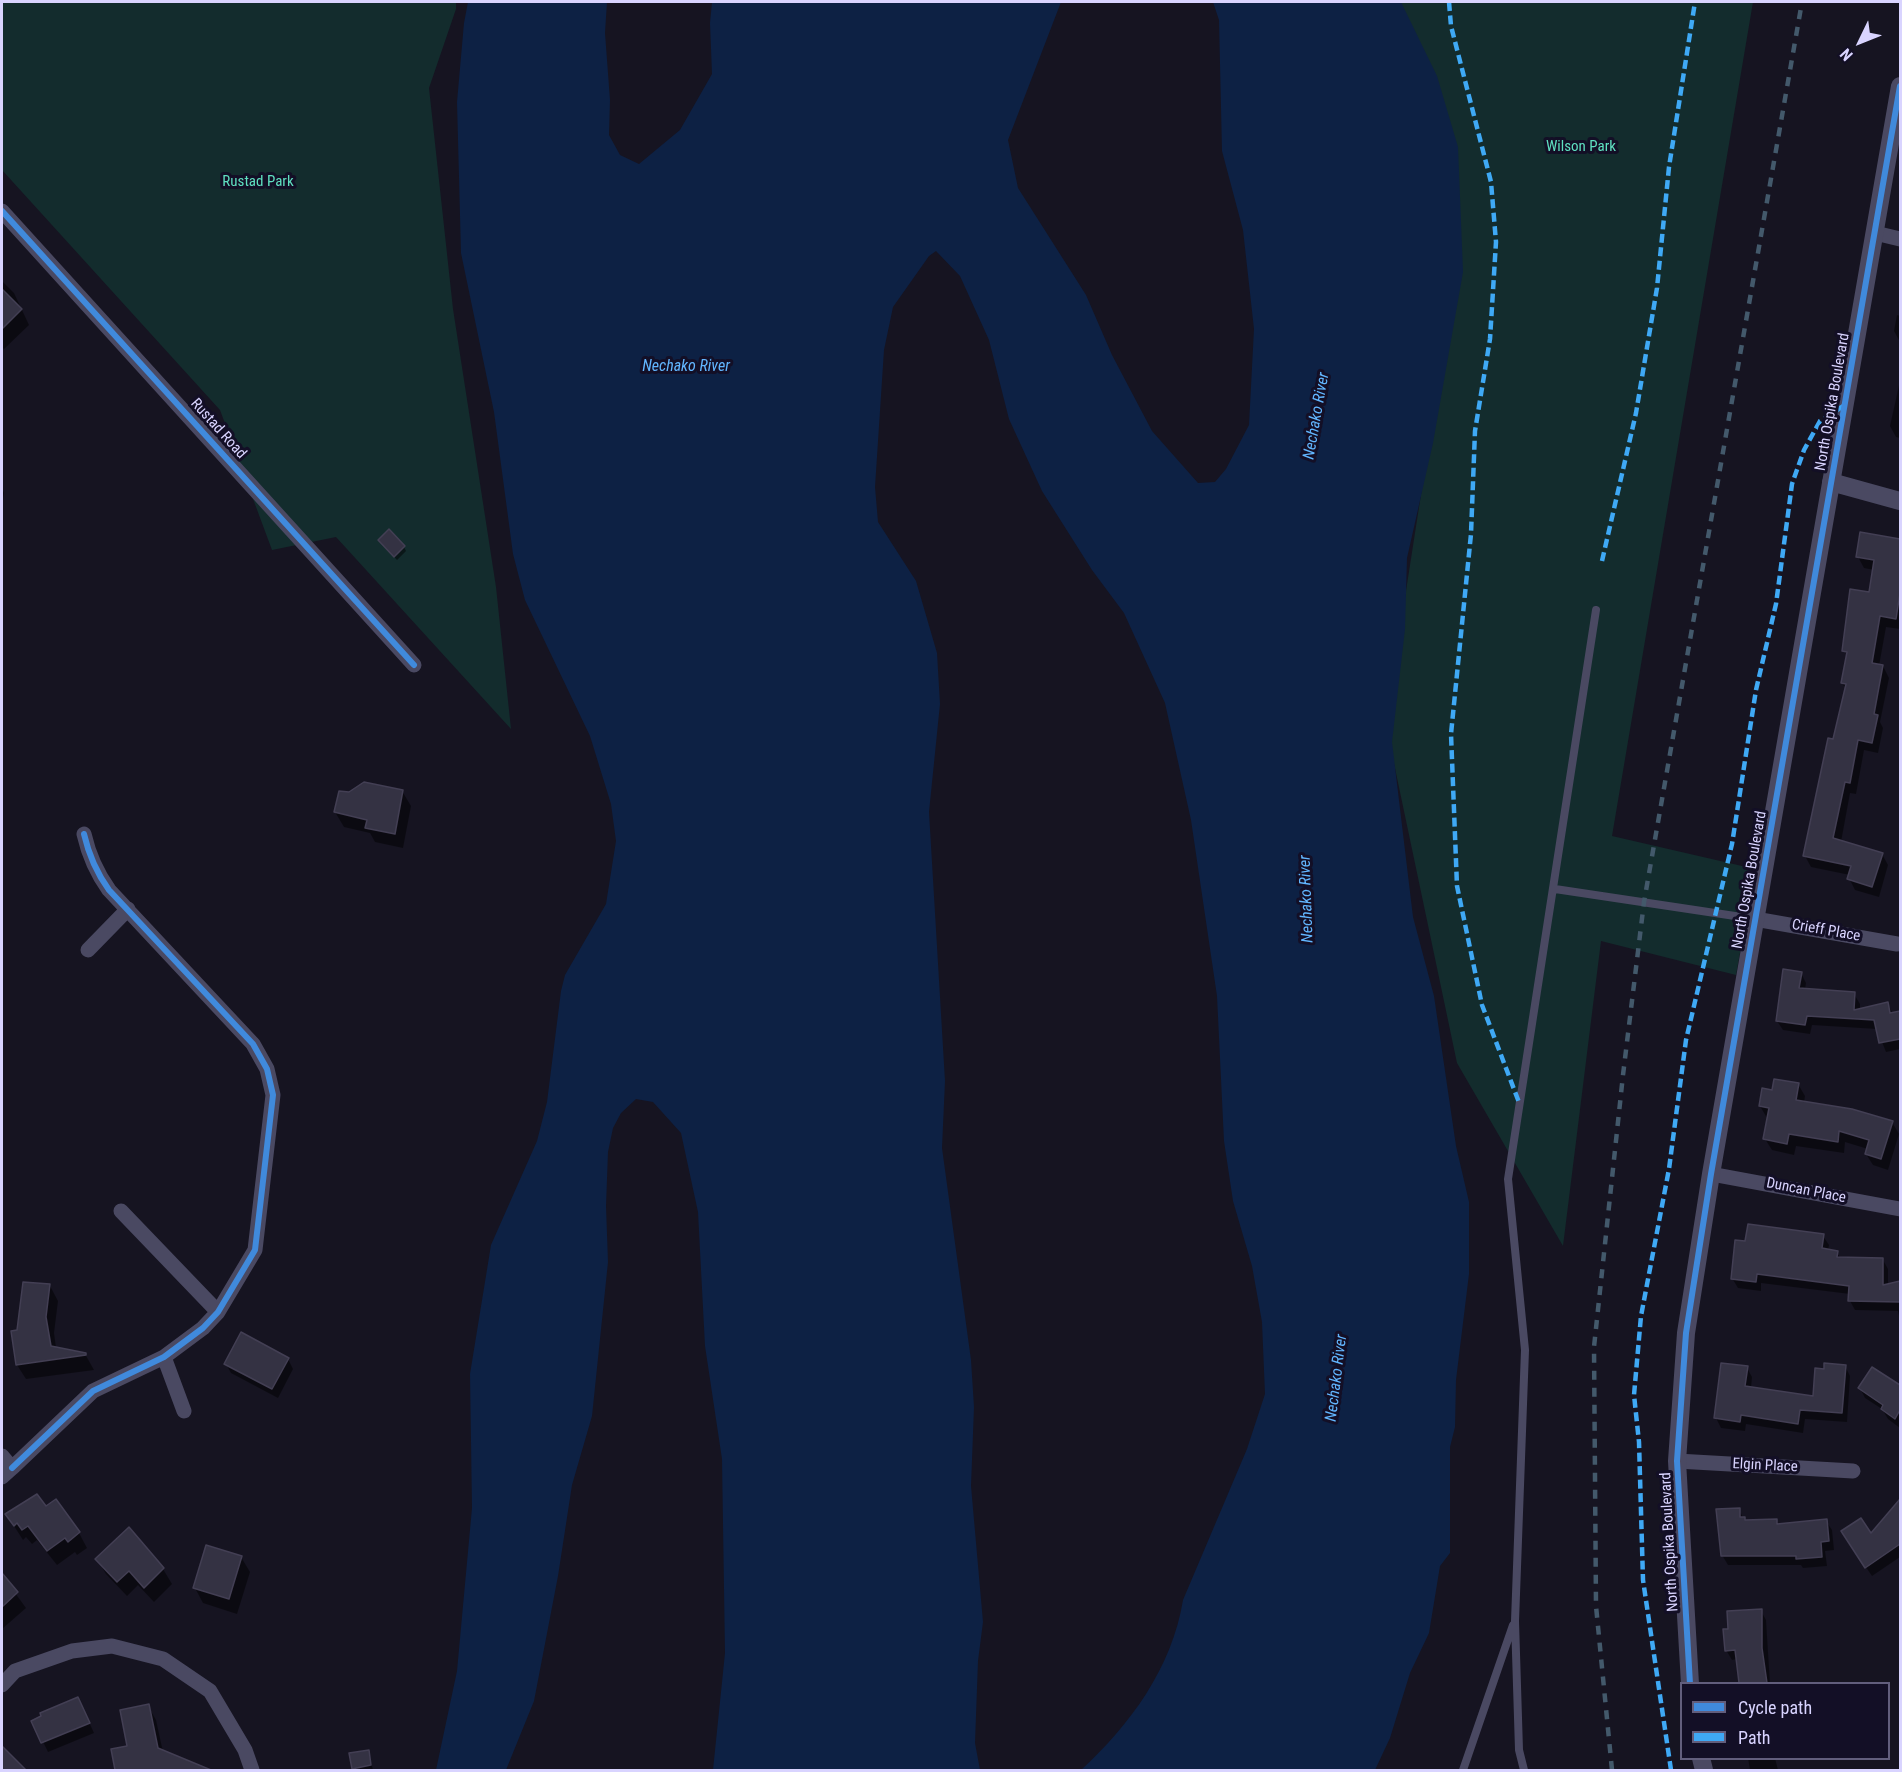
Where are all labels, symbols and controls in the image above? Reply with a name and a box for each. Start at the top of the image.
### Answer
north arrow [1830,12,1890,72]
text: N [1836,45,1857,65]
park label: Wilson Park [1546,138,1616,156]
park label: Rustad Park [222,173,294,191]
street label: North Ospika Boulevard [1812,332,1854,472]
water label: Nechako River [642,357,730,377]
water label: Nechako River [1300,371,1334,461]
street label: Rustad Road [186,395,250,463]
street label: North Ospika Boulevard [1729,810,1771,950]
water label: Nechako River [1296,855,1318,943]
street label: Crieff Place [1790,916,1862,946]
street label: Duncan Place [1765,1174,1847,1208]
water label: Nechako River [1322,1333,1352,1423]
street label: Elgin Place [1732,1455,1798,1477]
street label: North Ospika Boulevard [1657,1472,1683,1612]
legend [1680,1682,1890,1760]
text: Cycle path [1738,1697,1812,1718]
text: Path [1738,1727,1771,1748]

